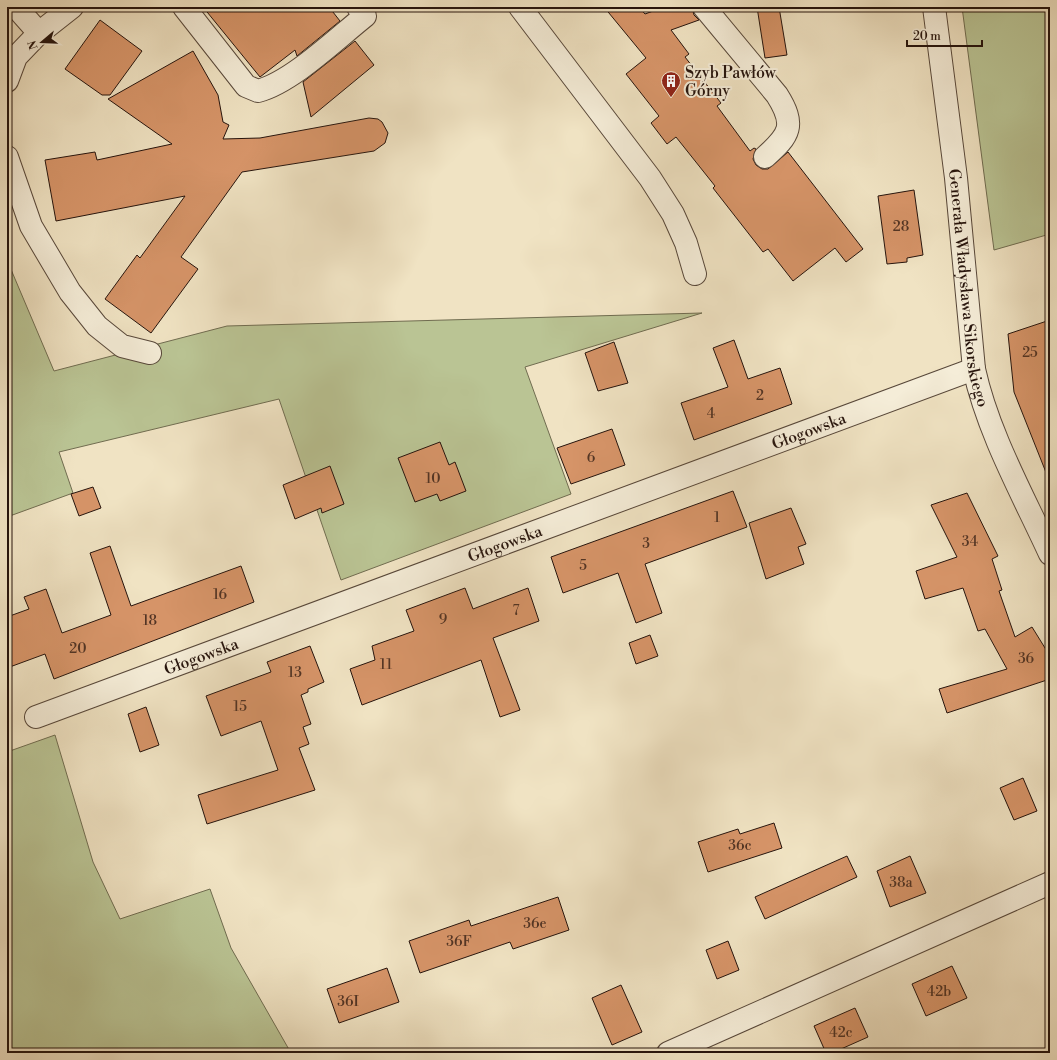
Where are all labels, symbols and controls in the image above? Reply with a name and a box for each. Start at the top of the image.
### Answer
north arrow [22,22,62,62]
scale bar [907,22,982,48]
text: 20 m [913,29,941,44]
text: N [25,38,42,51]
place label: Szyb Pawłów Górny [685,63,777,101]
building icon: Szyb Pawłów Górny [660,70,682,98]
street label: Generała Władysława Sikorskiego [944,168,993,410]
house number: 28 [893,218,909,236]
house number: 25 [1022,344,1038,362]
house number: 2 [756,387,764,405]
house number: 4 [707,405,715,423]
street label: Głogowska [769,408,850,454]
house number: 6 [587,449,596,467]
house number: 10 [426,470,440,488]
house number: 1 [714,509,720,527]
street label: Głogowska [465,521,546,567]
house number: 34 [962,533,978,551]
house number: 3 [642,535,650,553]
house number: 5 [579,557,587,575]
house number: 16 [213,586,228,604]
house number: 7 [512,602,520,620]
house number: 9 [439,611,447,629]
house number: 18 [143,612,157,630]
street label: Głogowska [161,633,242,680]
house number: 20 [69,640,87,658]
house number: 36 [1018,650,1035,668]
house number: 11 [380,656,392,674]
house number: 13 [288,664,302,682]
house number: 15 [233,698,247,716]
house number: 36c [728,837,752,855]
house number: 38a [889,874,914,892]
house number: 36e [523,915,547,933]
house number: 36F [446,933,472,951]
house number: 42b [927,983,951,1001]
house number: 36I [337,993,359,1011]
house number: 42c [829,1024,853,1042]

